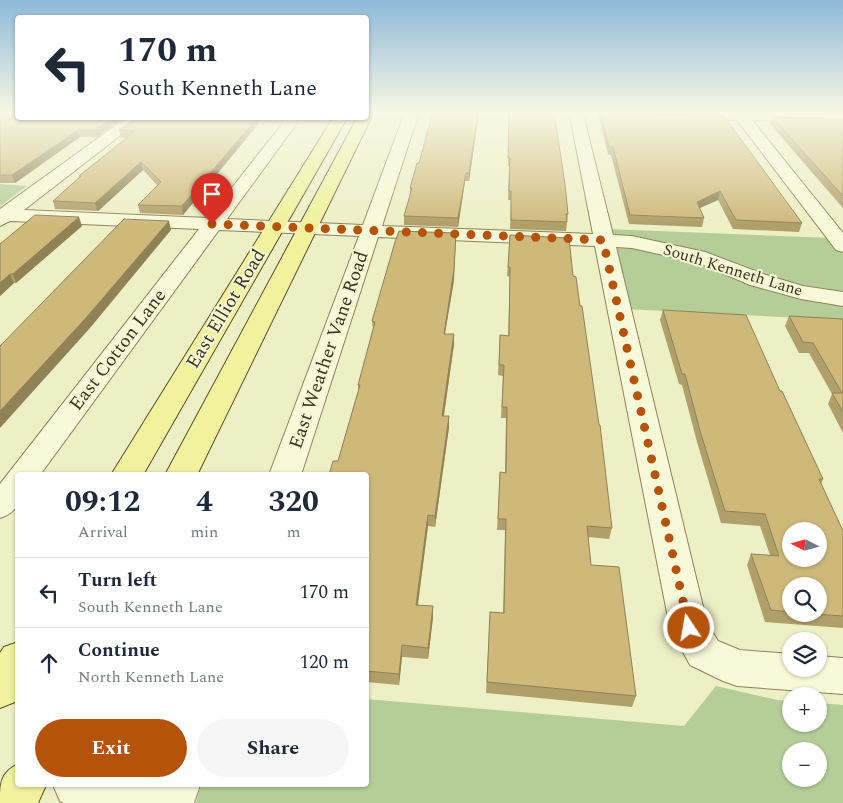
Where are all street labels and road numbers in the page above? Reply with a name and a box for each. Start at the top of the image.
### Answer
street label: South Kenneth Lane [660,237,806,303]
street label: East Elliot Road [179,244,273,374]
street label: East Weather Vane Road [282,247,376,453]
street label: East Cotton Lane [62,283,174,417]

